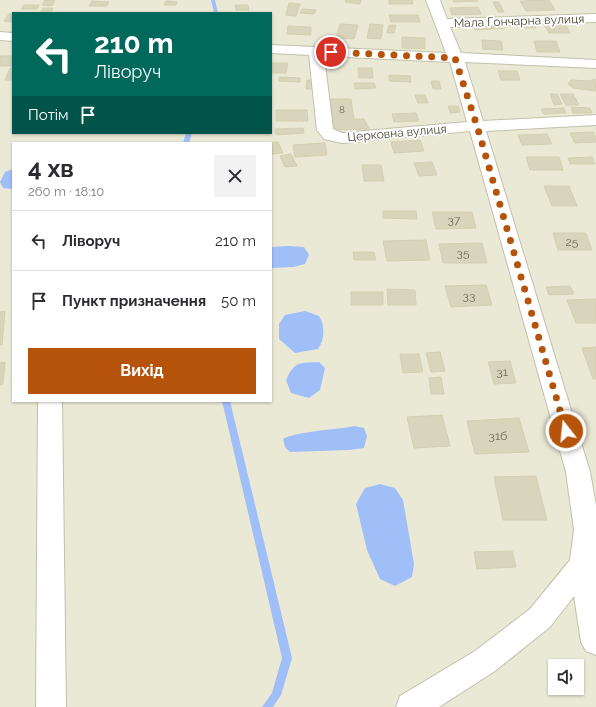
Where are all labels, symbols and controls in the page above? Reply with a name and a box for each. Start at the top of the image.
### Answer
street label: Мала Гончарна вулиця [454,12,584,30]
text: 210 m [94,27,174,60]
icon: left [28,28,80,80]
pin [314,35,348,69]
icon: arrive [320,41,342,63]
text: Ліворуч [94,61,161,82]
icon: arrive [77,104,99,126]
house number: 8 [339,104,345,115]
text: Потім [28,106,69,124]
street label: Церковна вулиця [347,122,447,144]
text: 4 хв [28,154,74,183]
button: close [214,155,256,197]
text: 260 m · 18:10 [28,184,104,199]
house number: 37 [448,213,461,227]
icon: left [28,230,50,252]
text: Ліворуч [62,232,120,250]
text: 210 m [215,232,256,250]
house number: 25 [566,235,579,249]
house number: 35 [457,246,470,260]
house number: 33 [463,289,475,303]
icon: arrive [28,290,50,312]
text: Пункт призначення [62,292,206,310]
text: 50 m [221,292,256,310]
button: Вихід [28,348,256,394]
house number: 31 [496,365,508,379]
position arrow [545,410,587,452]
house number: 31б [489,429,507,443]
map controls [548,659,584,695]
button: sound [548,659,584,695]

